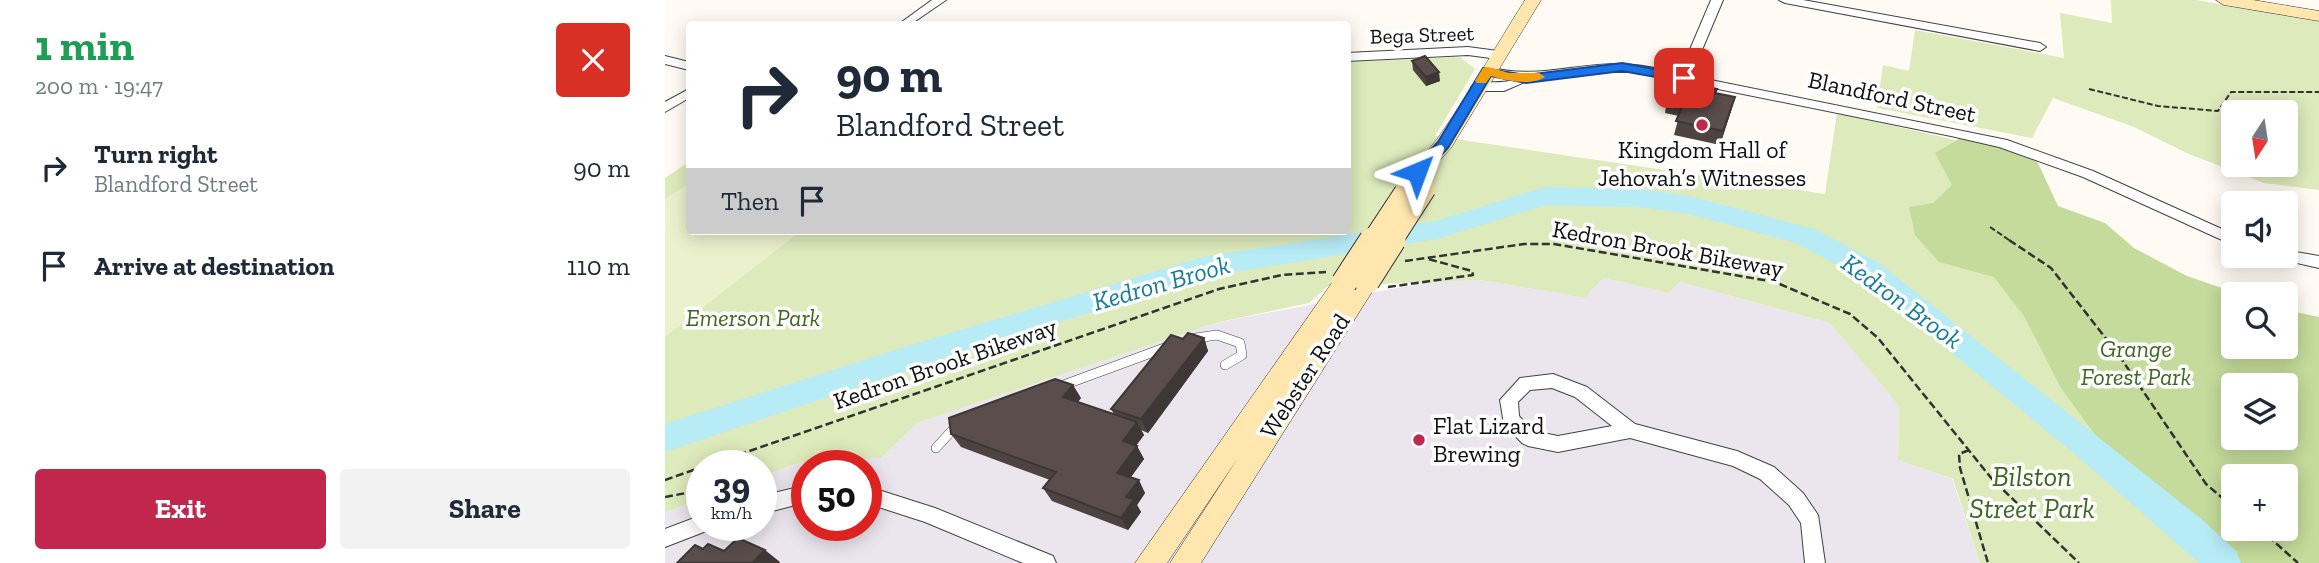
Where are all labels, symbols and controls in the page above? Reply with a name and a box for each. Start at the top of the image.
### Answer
text: 1 min [35,20,134,71]
street label: Bega Street [1369,20,1475,49]
button: close [556,23,630,97]
text: 90 m [836,46,943,105]
pin [1654,48,1714,108]
icon: right [721,49,812,140]
icon: arrive [1665,59,1703,97]
street label: Blandford Street [1805,65,1979,128]
text: 200 m · 19:47 [35,72,163,100]
north arrow [2221,100,2298,177]
map controls [2221,100,2298,541]
text: Blandford Street [836,106,1064,144]
marker: Kingdom Hall of Jehovah’s Witnesses [1694,117,1710,133]
position arrow [1380,135,1454,209]
place label: Kingdom Hall of Jehovah’s Witnesses [1598,135,1806,192]
text: Turn right [94,138,217,170]
icon: right [35,149,73,187]
text: 90 m [573,152,630,184]
text: Blandford Street [94,170,258,198]
icon: arrive [793,182,831,220]
text: Then [721,185,779,217]
button: sound [2221,191,2298,268]
street label: Kedron Brook Bikeway [1550,214,1787,283]
icon: arrive [35,247,73,285]
water label: Kedron Brook [1835,247,1969,355]
water label: Kedron Brook [1089,248,1233,318]
text: Arrive at destination [94,250,334,282]
text: 110 m [567,250,630,282]
button: search [2221,282,2298,359]
park label: Emerson Park [686,303,821,332]
street label: Webster Road [1254,308,1356,444]
street label: Kedron Brook Bikeway [829,311,1061,415]
park label: Grange Forest Park [2081,334,2192,391]
button: layers [2221,373,2298,450]
place label: Flat Lizard Brewing [1433,411,1545,468]
marker: Flat Lizard Brewing [1411,432,1427,448]
speed limit sign: 50 [791,450,882,541]
park label: Bilston Street Park [1969,460,2095,525]
button: + [2221,464,2298,541]
text: 39 [713,465,750,507]
button: Exit [35,469,326,549]
button: Share [340,469,630,549]
text: km/h [711,502,752,524]

